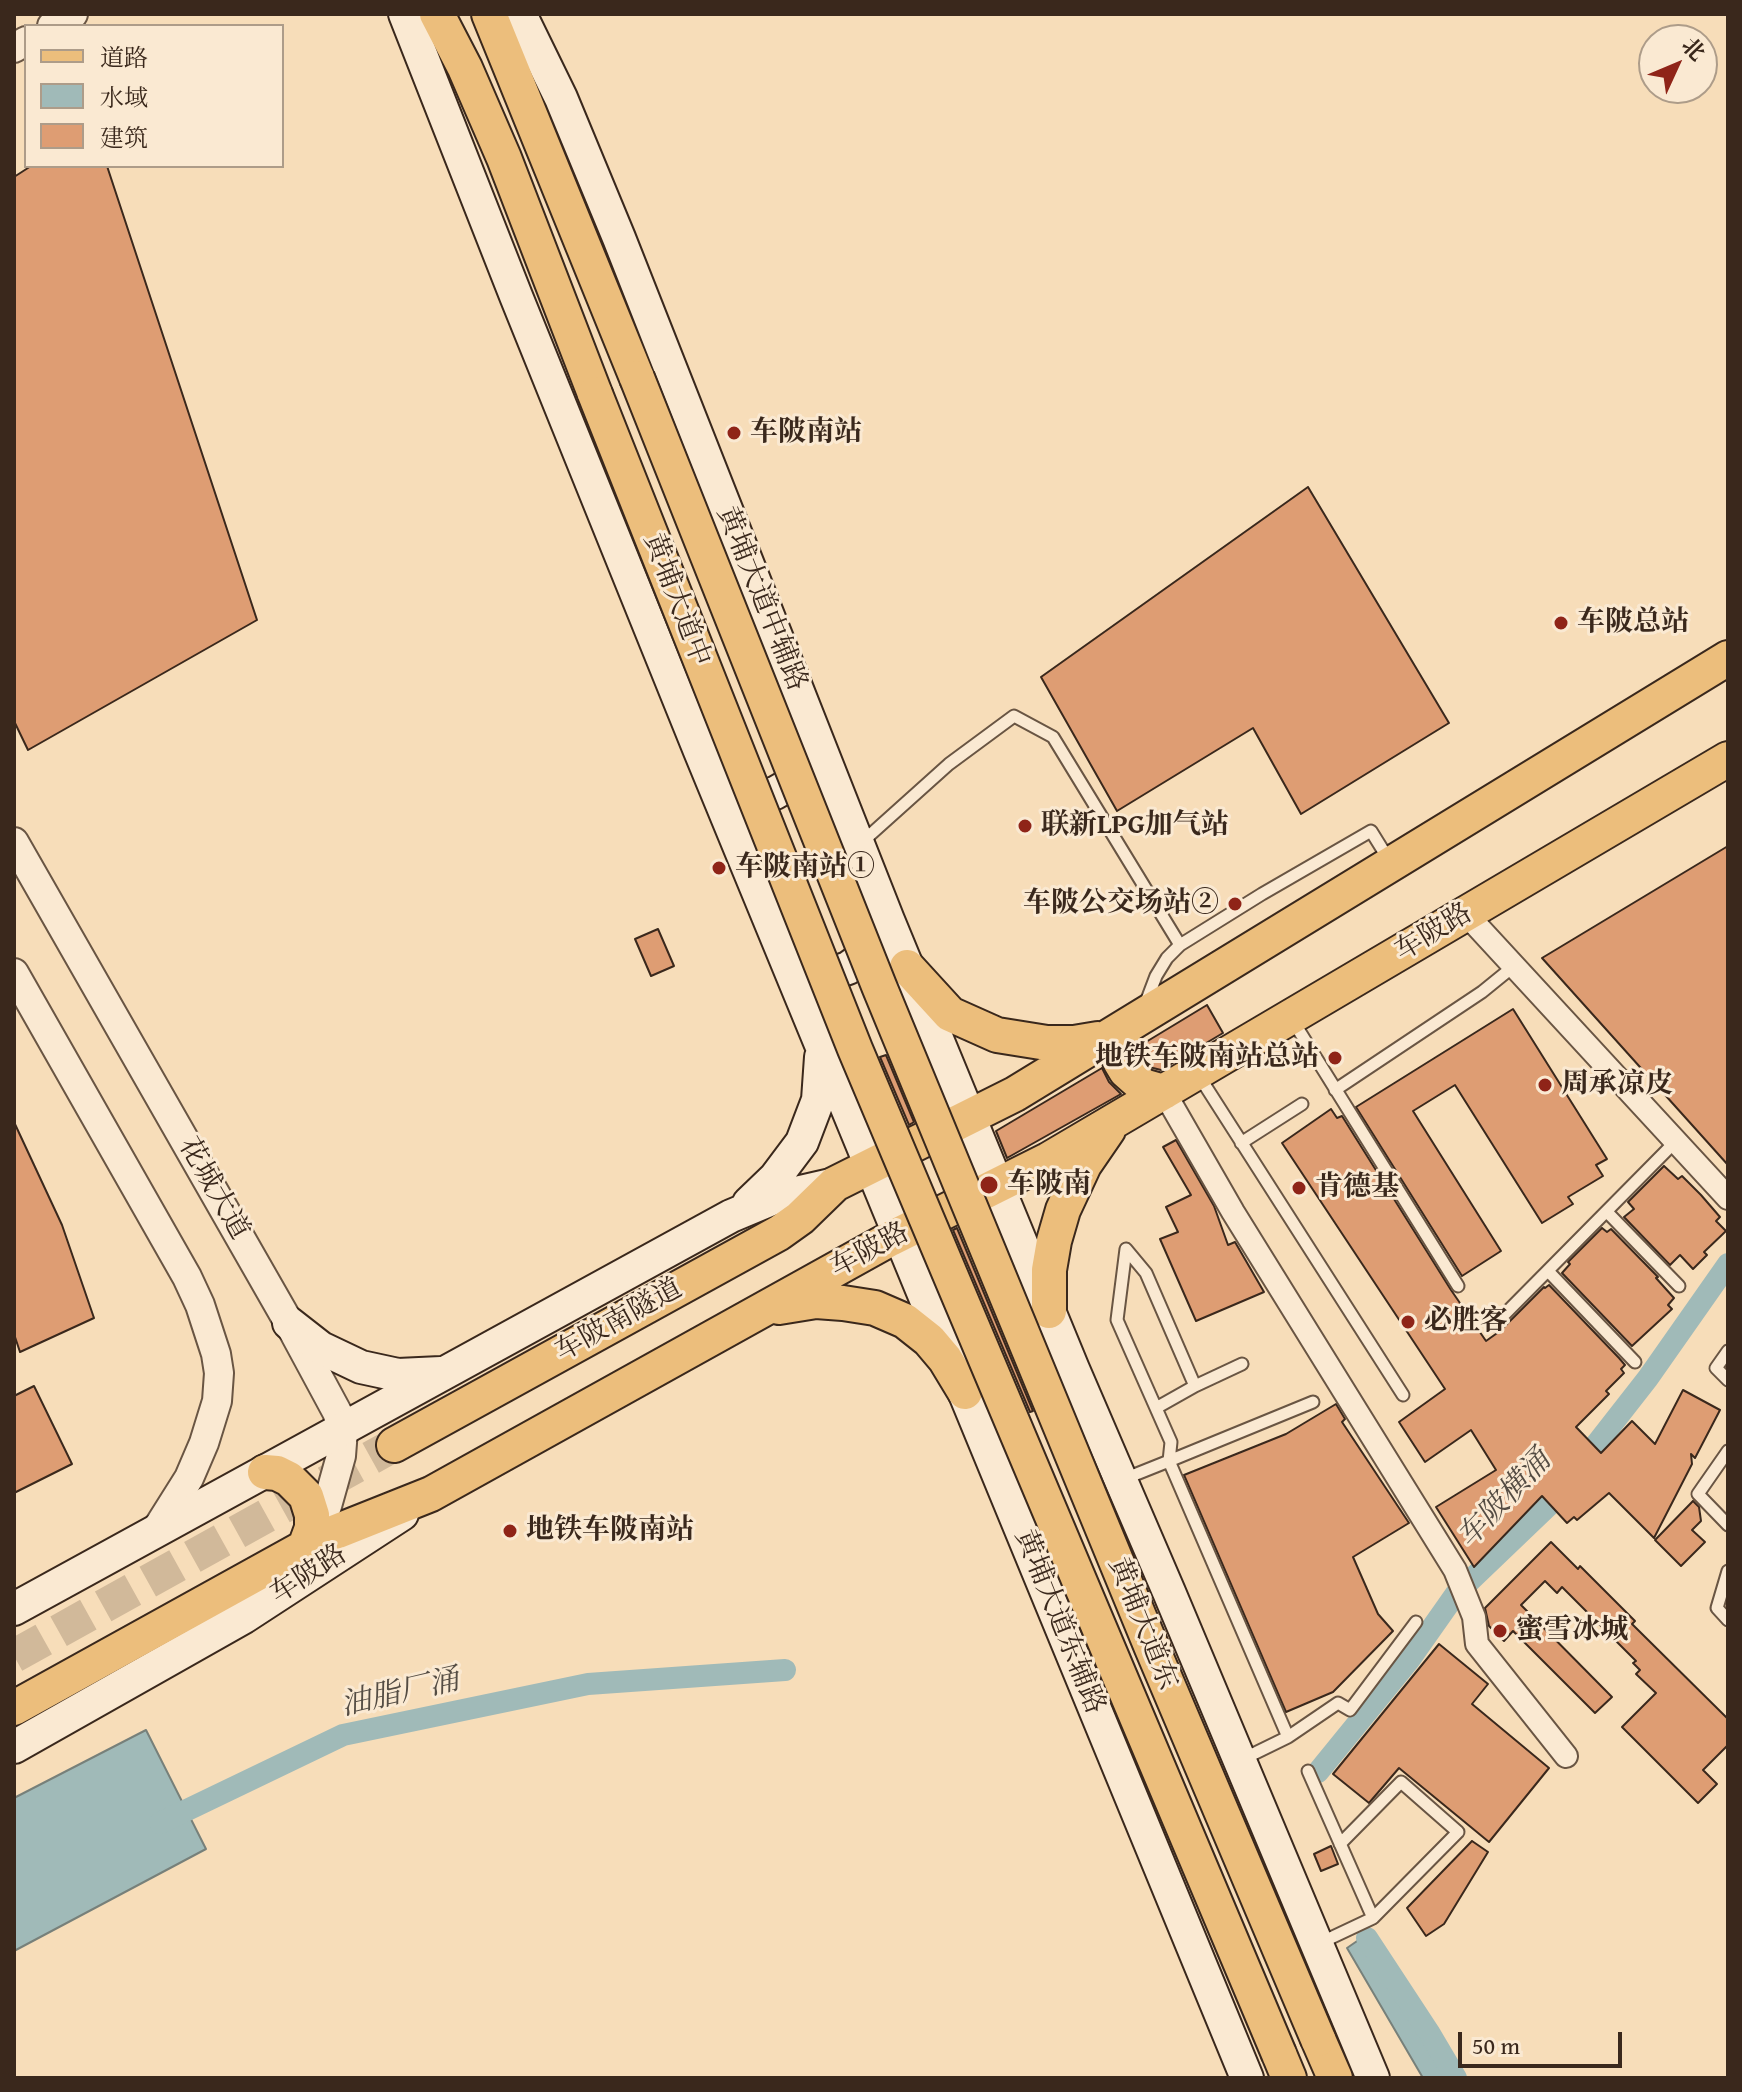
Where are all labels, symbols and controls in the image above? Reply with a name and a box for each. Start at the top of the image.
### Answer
legend [24,24,284,168]
north arrow [1638,24,1718,104]
text: 北 [1675,30,1713,68]
text: 道路 [100,40,148,75]
text: 水域 [100,80,148,115]
text: 建筑 [100,120,148,155]
place label: 车陂南站 [750,416,862,450]
marker: 车陂南站 [725,424,743,442]
street label: 黄埔大道中辅路 [709,502,813,696]
street label: 黄埔大道中 [635,529,717,671]
place label: 车陂总站 [1577,606,1689,640]
marker: 车陂总站 [1552,614,1570,632]
place label: 联新LPG加气站 [1041,809,1229,843]
marker: 联新LPG加气站 [1016,817,1034,835]
place label: 车陂南站① [735,851,875,885]
marker: 车陂南站① [710,859,728,877]
place label: 车陂公交场站② [1023,887,1219,921]
marker: 车陂公交场站② [1226,895,1244,913]
street label: 车陂路 [1389,897,1479,969]
place label: 地铁车陂南站总站 [1095,1041,1319,1075]
marker: 地铁车陂南站总站 [1326,1049,1344,1067]
place label: 周承凉皮 [1561,1068,1673,1102]
marker: 周承凉皮 [1536,1076,1554,1094]
street label: 花城大道 [170,1132,256,1246]
place label: 车陂南 [1007,1168,1091,1202]
place label: 肯德基 [1315,1171,1399,1205]
marker: 车陂南 [978,1174,1000,1196]
marker: 肯德基 [1290,1179,1308,1197]
street label: 车陂路 [825,1216,915,1286]
street label: 车陂南隧道 [550,1272,688,1370]
place label: 必胜客 [1424,1305,1508,1339]
marker: 必胜客 [1399,1313,1417,1331]
water label: 车陂横涌 [1451,1444,1559,1556]
place label: 地铁车陂南站 [526,1514,694,1548]
marker: 地铁车陂南站 [501,1522,519,1540]
street label: 黄埔大道东辅路 [1007,1525,1111,1719]
street label: 车陂路 [265,1538,353,1612]
street label: 黄埔大道东 [1100,1553,1184,1695]
place label: 蜜雪冰城 [1516,1614,1628,1648]
marker: 蜜雪冰城 [1491,1622,1509,1640]
water label: 油脂厂涌 [337,1663,463,1725]
scale bar [1462,2016,1626,2066]
text: 50 m [1472,2028,1520,2063]

